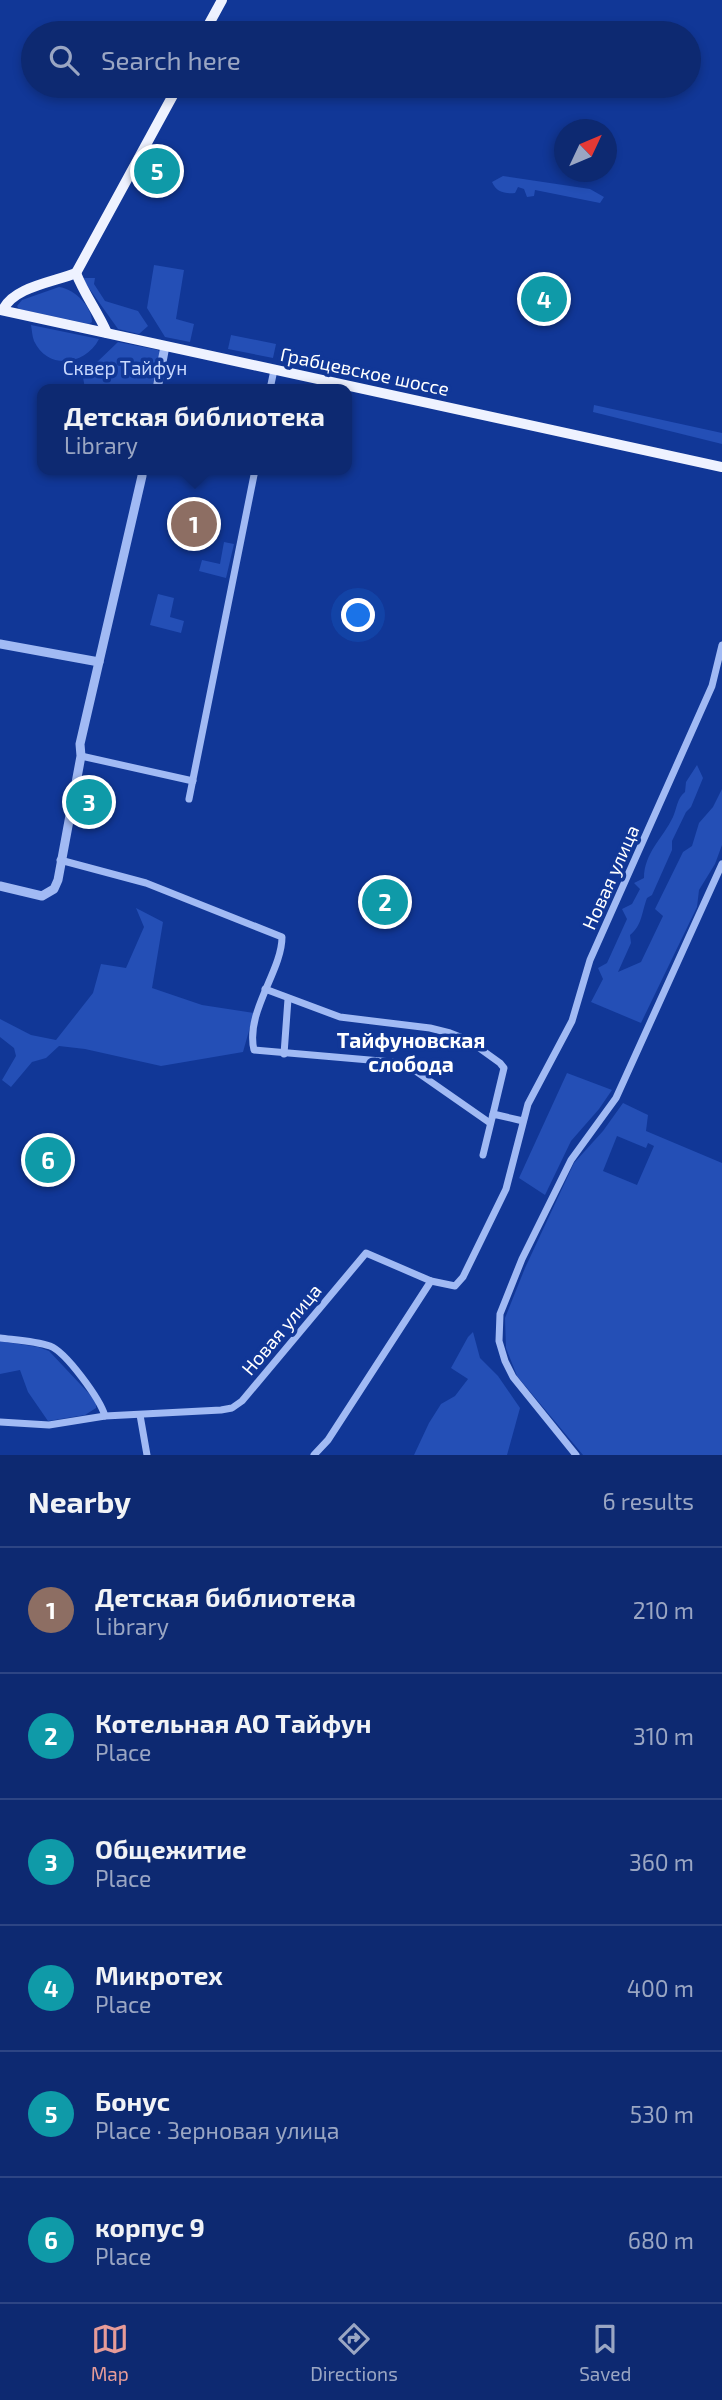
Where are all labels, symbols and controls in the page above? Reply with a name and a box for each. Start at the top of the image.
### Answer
search box [21,21,701,98]
icon: search [45,41,83,79]
text: Search here [101,44,241,75]
north arrow [554,119,617,182]
pin: 5 [134,145,180,197]
pin: 4 [521,273,567,325]
street label: Грабцевское шоссе [278,342,452,400]
park label: Сквер Тайфун [63,356,187,380]
popup [37,384,352,475]
text: Детская библиотека [64,400,325,431]
text: Library [64,431,138,459]
pin: 1 [171,498,217,550]
your location [341,598,375,632]
pin: 3 [66,776,112,828]
street label: Новая улица [577,821,644,933]
pin: 2 [362,876,408,928]
district label: Тайфуновская слобода [337,1027,485,1076]
pin: 6 [25,1134,71,1186]
street label: Новая улица [236,1279,327,1380]
text: Nearby [28,1483,131,1519]
text: 6 results [603,1487,694,1515]
text: Детская библиотека [95,1581,356,1612]
text: 1 [46,1596,56,1624]
text: 210 m [633,1596,694,1624]
text: Library [95,1612,169,1640]
text: Котельная АО Тайфун [95,1707,371,1738]
text: 2 [44,1722,58,1750]
text: 310 m [633,1722,694,1750]
text: Place [95,1738,151,1766]
text: Общежитие [95,1833,247,1864]
text: 3 [44,1848,58,1876]
text: 360 m [629,1848,694,1876]
text: Place [95,1864,151,1892]
text: Микротех [95,1959,223,1990]
text: 4 [44,1974,58,2002]
text: 400 m [627,1974,694,2002]
text: Place [95,1990,151,2018]
text: Бонус [95,2085,170,2116]
text: 5 [45,2100,57,2128]
text: 530 m [630,2100,694,2128]
text: Place · Зерновая улица [95,2116,339,2144]
text: корпус 9 [95,2211,205,2242]
text: 6 [44,2226,58,2254]
text: 680 m [628,2226,694,2254]
text: Place [95,2242,151,2270]
tab: Map [91,2320,129,2385]
tab: Directions [310,2320,398,2385]
tab: Saved [579,2320,631,2385]

